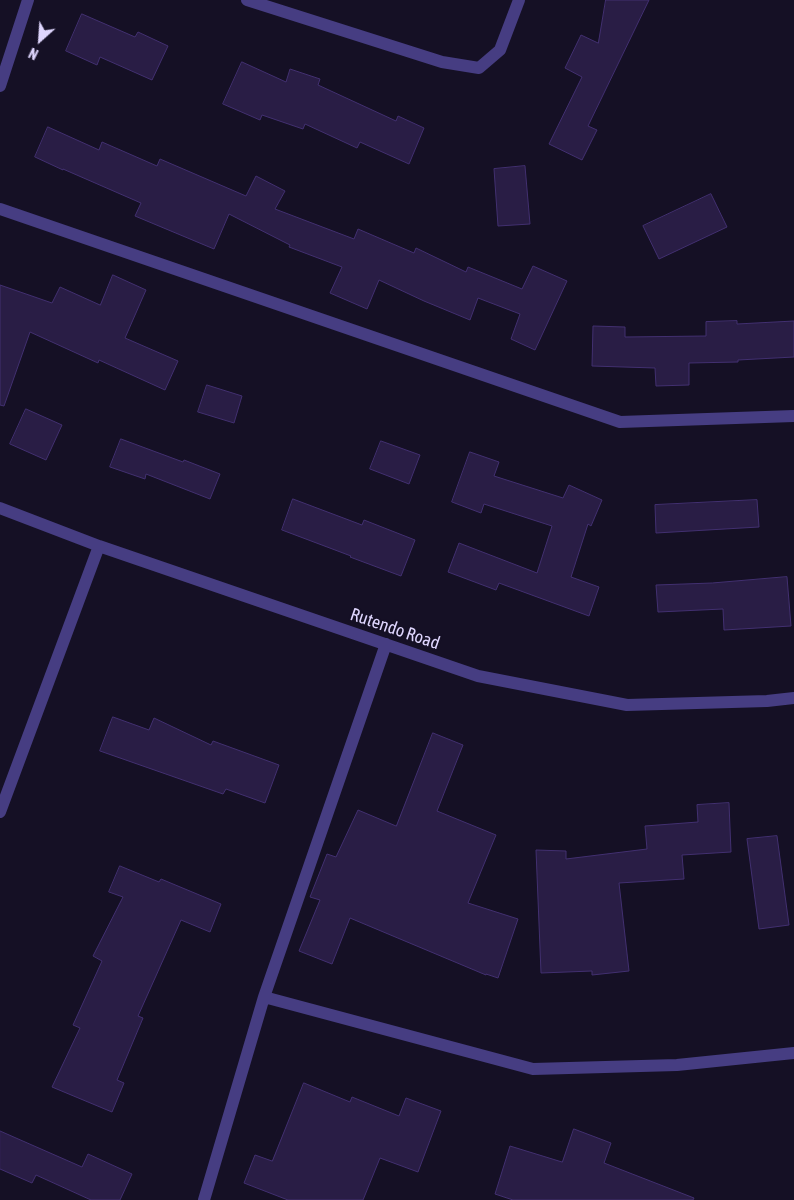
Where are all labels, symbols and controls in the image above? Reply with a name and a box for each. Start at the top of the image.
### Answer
north arrow [15,15,65,65]
text: N [26,44,41,62]
street label: Rutendo Road [347,604,443,654]

